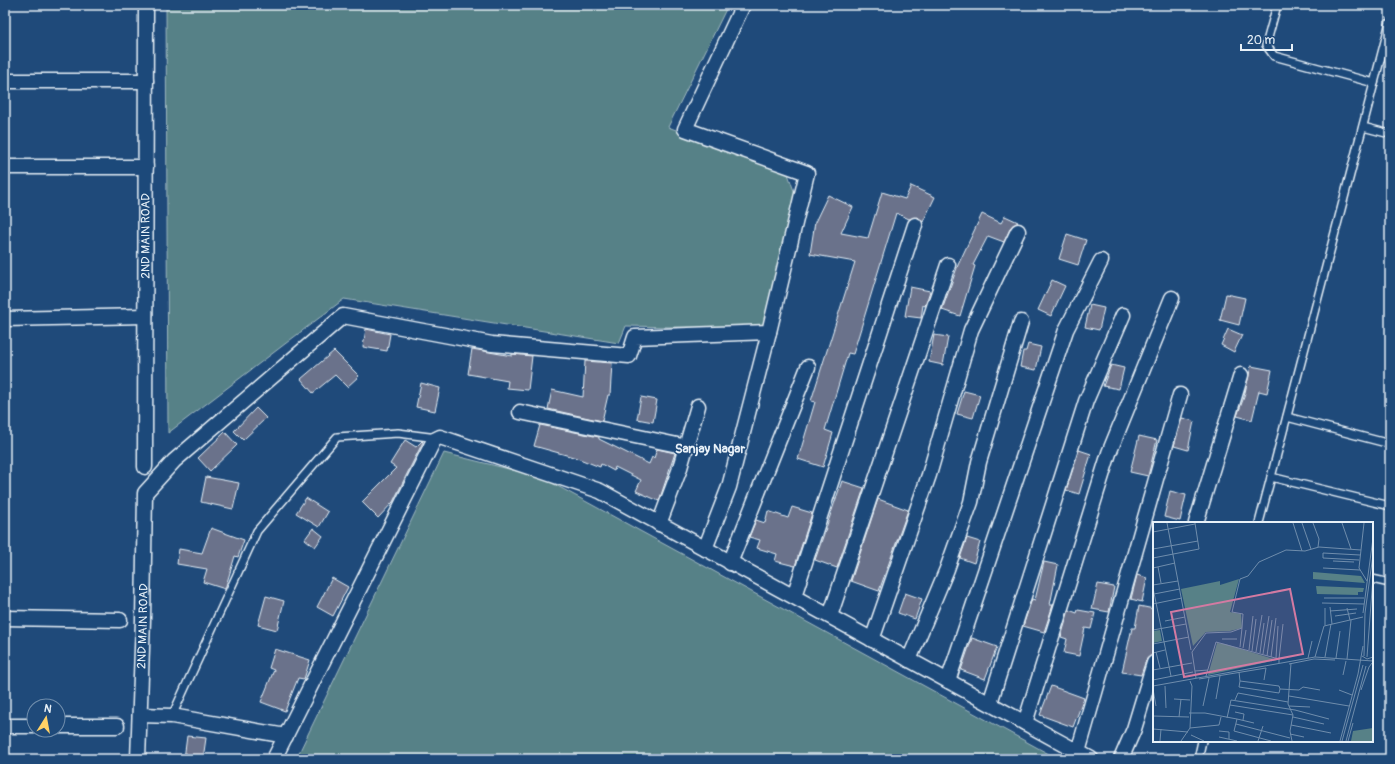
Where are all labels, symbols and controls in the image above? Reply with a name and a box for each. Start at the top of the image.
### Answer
scale bar [1241,26,1292,52]
text: 20 m [1247,33,1276,48]
street label: 2ND MAIN ROAD [138,193,153,279]
district label: Sanjay Nagar [675,441,745,457]
inset map [1153,522,1373,742]
street label: 2ND MAIN ROAD [134,583,151,669]
north arrow [26,698,66,738]
text: N [43,702,53,716]

